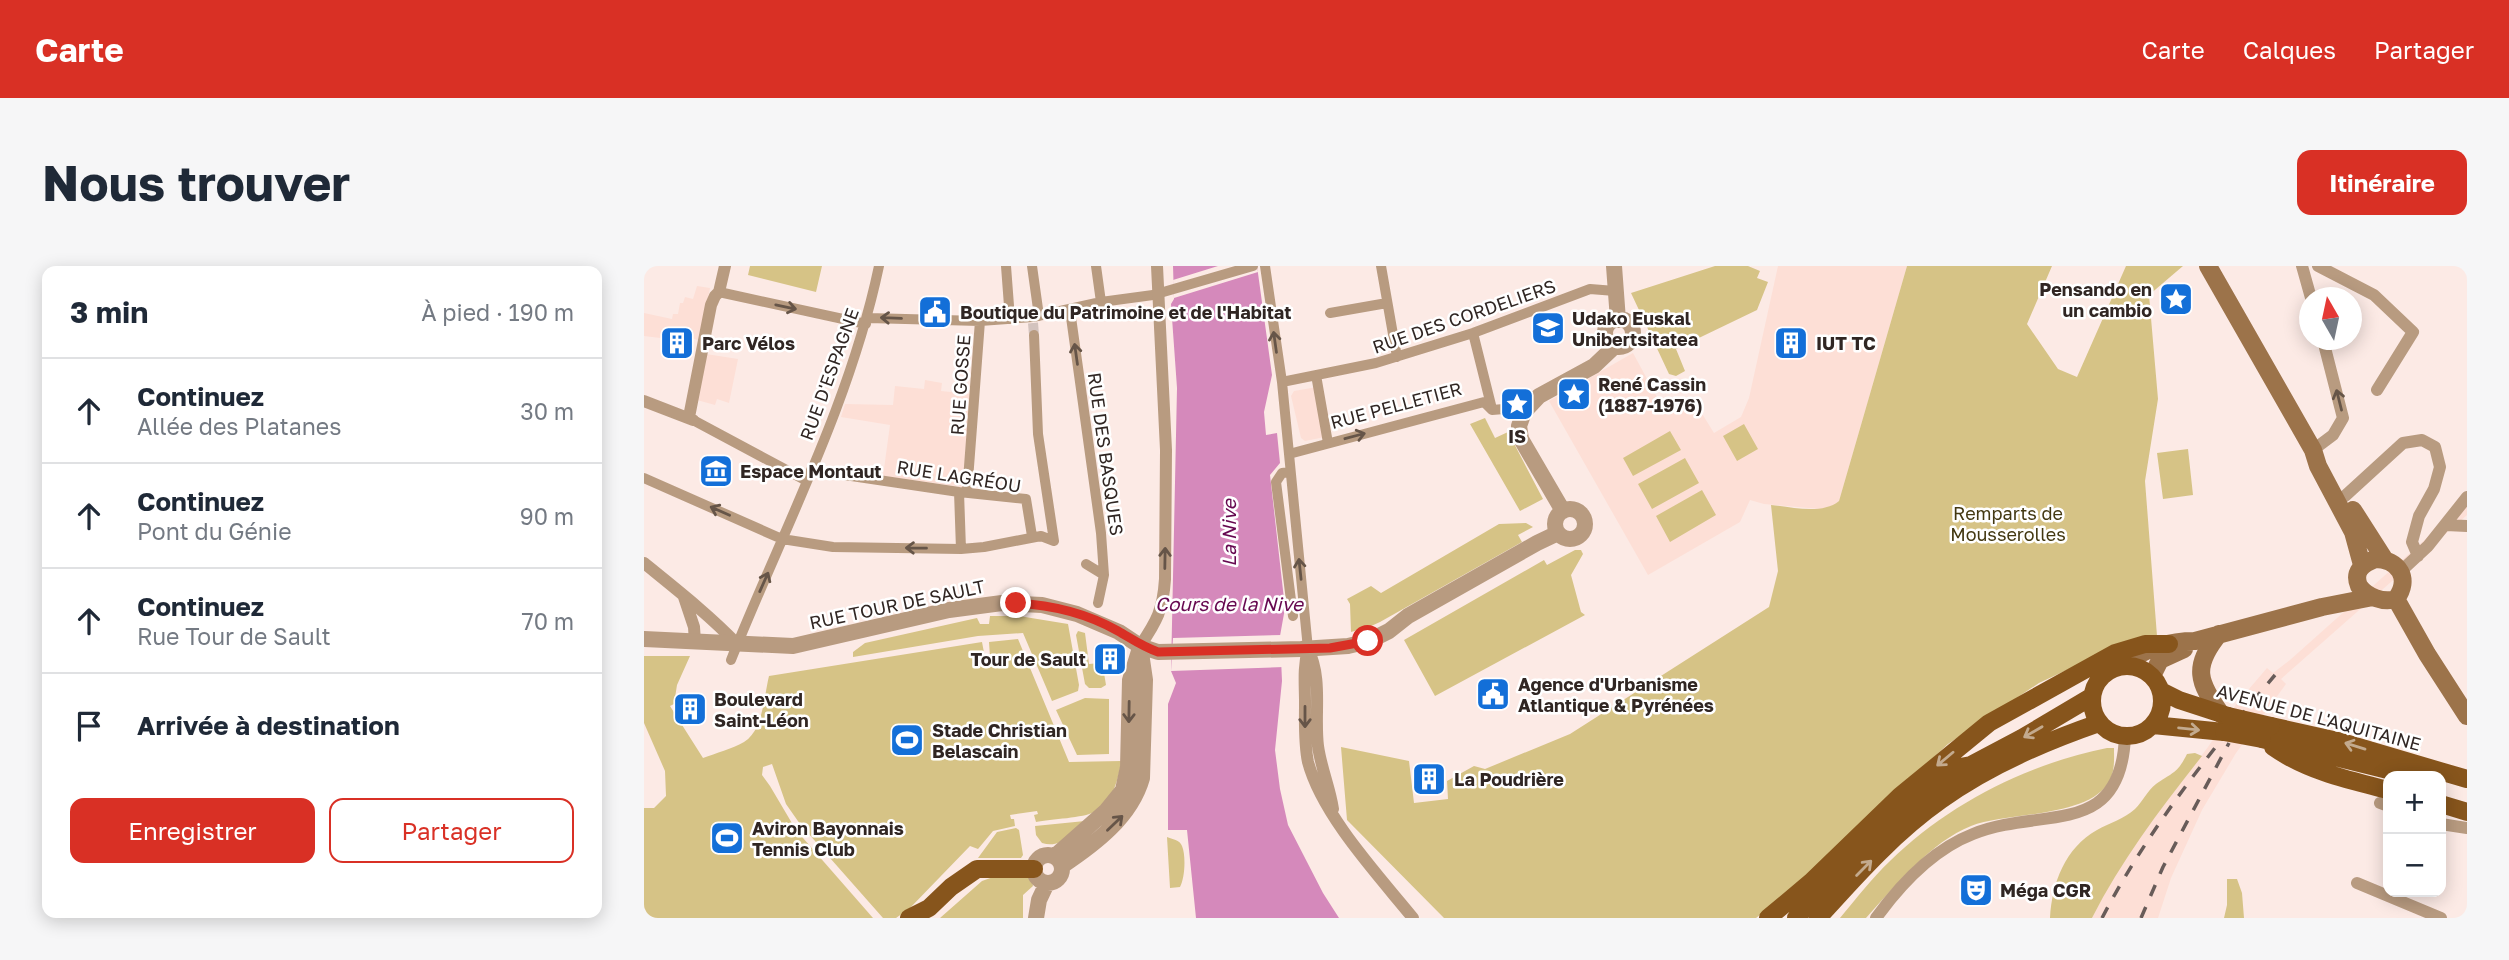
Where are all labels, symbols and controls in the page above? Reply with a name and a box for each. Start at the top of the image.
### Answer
text: Carte [35,30,124,69]
text: Carte [2141,35,2205,64]
text: Calques [2243,35,2336,64]
text: Partager [2374,35,2474,64]
button: Itinéraire [2297,150,2467,215]
text: Nous trouver [42,153,350,212]
street label: RUE DES CORDELIERS [1370,274,1558,358]
place label: Pensando en un cambio [2039,278,2152,321]
place icon: Pensando en un cambio [2157,280,2195,318]
north arrow [2299,287,2362,350]
public building icon: Boutique du Patrimoine et de l'Habitat [916,293,954,331]
text: 3 min [70,294,148,330]
text: À pied · 190 m [421,298,574,326]
one-way arrow [774,300,797,314]
place label: Boutique du Patrimoine et de l'Habitat [960,301,1292,323]
street label: RUE D'ESPAGNE [795,305,863,443]
place label: Udako Euskal Unibertsitatea [1572,307,1698,350]
school or university icon: Udako Euskal Unibertsitatea [1529,309,1567,347]
one-way arrow [880,312,903,325]
building icon: Parc Vélos [658,324,696,362]
building icon: IUT TC [1772,324,1810,362]
place label: Parc Vélos [702,332,795,354]
one-way arrow [1268,332,1281,354]
place label: IUT TC [1816,332,1876,354]
street label: RUE GOSSE [946,334,974,436]
one-way arrow [1069,343,1082,366]
street label: RUE DES BASQUES [1084,371,1128,537]
place label: René Cassin (1887-1976) [1598,373,1706,416]
place icon: René Cassin (1887-1976) [1555,375,1593,413]
street label: RUE PELLETIER [1328,377,1464,433]
text: Continuez [137,381,264,412]
place icon: IS [1498,385,1536,423]
one-way arrow [2332,389,2345,412]
icon: ahead [70,392,108,430]
text: 30 m [520,397,574,425]
text: Allée des Platanes [137,412,341,440]
place label: IS [1508,425,1526,447]
one-way arrow [1343,429,1366,442]
museum icon: Espace Montaut [697,452,735,490]
street label: RUE LAGRÉOU [895,455,1023,497]
place label: Espace Montaut [740,460,882,482]
text: Continuez [137,486,264,517]
icon: ahead [70,497,108,535]
water label: La Nive [1217,497,1240,567]
text: 90 m [520,502,574,530]
park label: Remparts de Mousserolles [1950,502,2066,545]
one-way arrow [710,504,731,517]
text: Pont du Génie [137,517,292,545]
one-way arrow [905,541,928,555]
one-way arrow [1158,547,1172,570]
one-way arrow [1293,558,1306,580]
one-way arrow [758,572,771,593]
street label: RUE TOUR DE SAULT [807,575,987,633]
route end [1000,587,1031,618]
text: Continuez [137,591,264,622]
water label: Cours de la Nive [1155,592,1305,615]
icon: ahead [70,602,108,640]
text: 70 m [521,607,574,635]
text: Rue Tour de Sault [137,622,331,650]
route start [1352,625,1383,656]
building icon: Tour de Sault [1091,640,1129,678]
place label: Tour de Sault [970,648,1086,670]
place label: Agence d'Urbanisme Atlantique & Pyrénées [1518,673,1714,716]
public building icon: Agence d'Urbanisme Atlantique & Pyrénées [1474,675,1512,713]
street label: AVENUE DE L'AQUITAINE [2214,679,2424,755]
place label: Boulevard Saint-Léon [714,688,809,731]
building icon: Boulevard Saint-Léon [671,690,709,728]
one-way arrow [1122,701,1136,724]
one-way arrow [1298,705,1312,728]
icon: arrive [70,707,108,745]
text: Arrivée à destination [137,710,400,741]
place label: Stade Christian Belascain [932,719,1067,762]
sports icon: Stade Christian Belascain [888,721,926,759]
one-way arrow [2177,722,2199,735]
one-way arrow [2023,726,2044,739]
one-way arrow [2344,739,2366,751]
one-way arrow [1936,751,1954,766]
building icon: La Poudrière [1410,760,1448,798]
place label: La Poudrière [1454,768,1564,790]
map controls [2383,771,2446,897]
button: + [2383,771,2446,834]
button: Enregistrer [70,798,315,863]
button: Partager [329,798,574,863]
one-way arrow [1106,815,1123,832]
place label: Aviron Bayonnais Tennis Club [752,817,904,860]
sports icon: Aviron Bayonnais Tennis Club [708,819,746,857]
button: − [2383,834,2446,897]
one-way arrow [1856,860,1873,877]
theatre icon: Méga CGR [1957,871,1995,909]
place label: Méga CGR [2000,879,2091,901]

